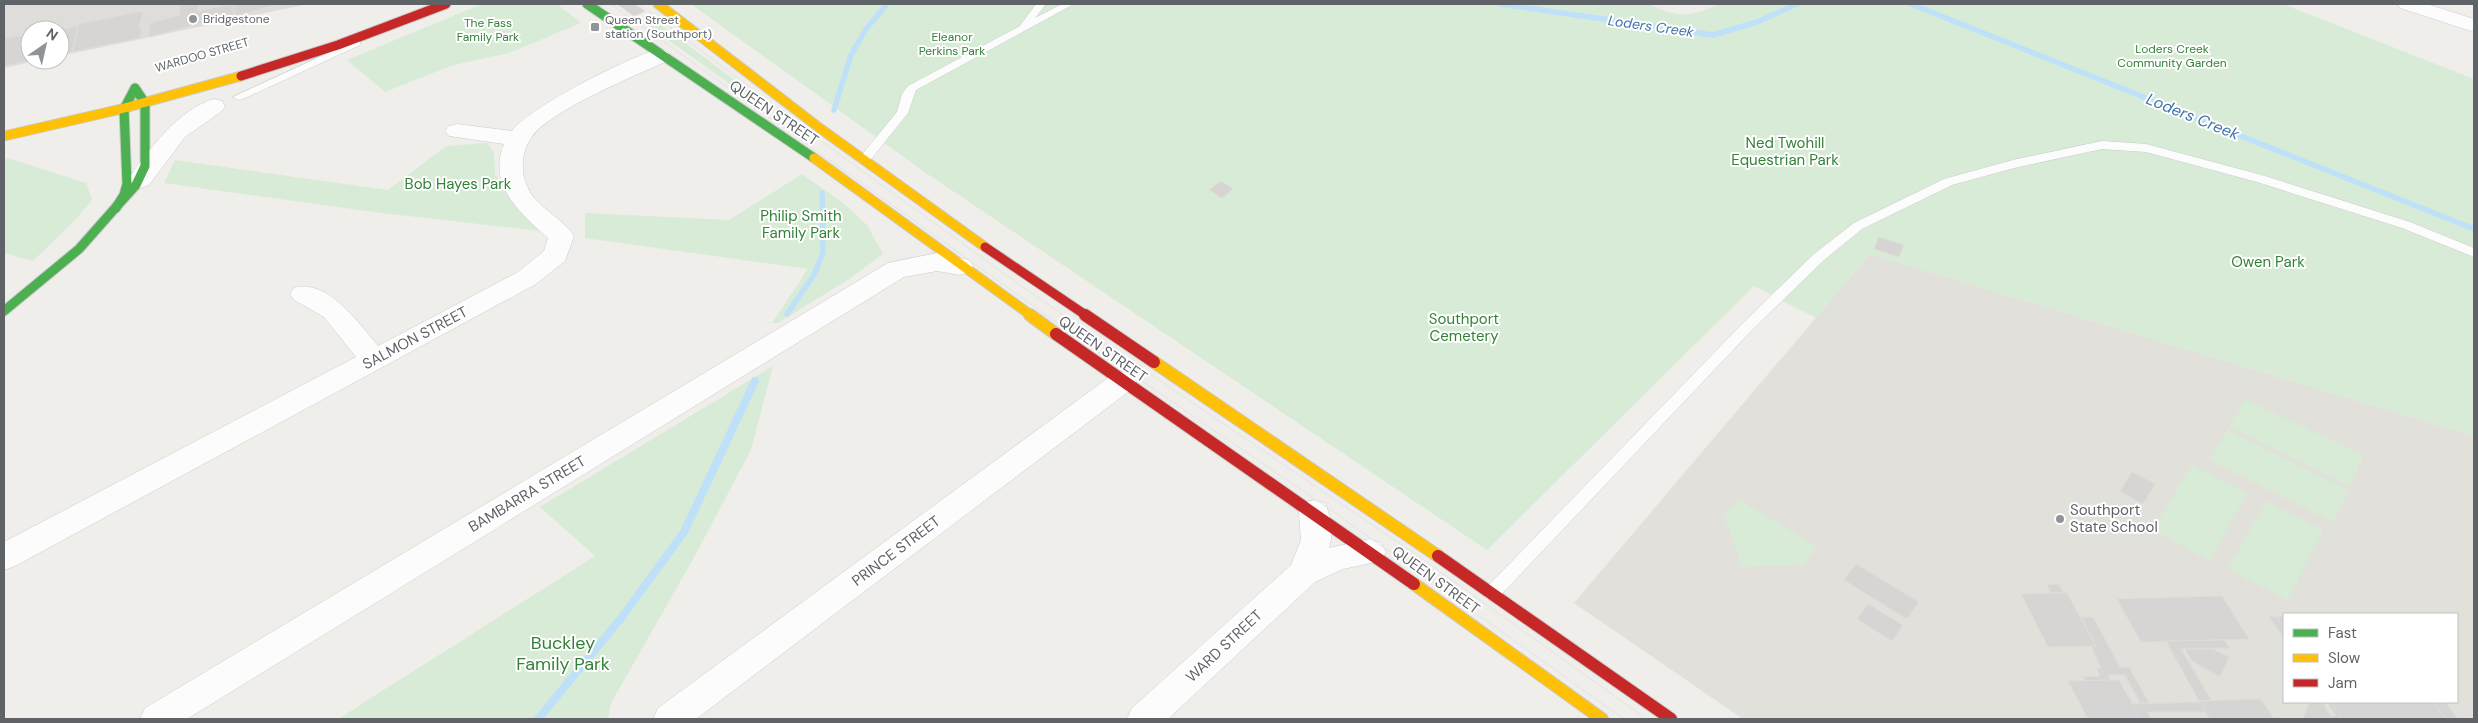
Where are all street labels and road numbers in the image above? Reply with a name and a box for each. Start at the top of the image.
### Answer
street label: WARDOO STREET [153,34,251,76]
street label: QUEEN STREET [725,76,823,150]
street label: SALMON STREET [359,302,471,374]
street label: QUEEN STREET [1055,311,1151,387]
street label: BAMBARRA STREET [465,451,589,537]
street label: PRINCE STREET [848,511,944,591]
street label: QUEEN STREET [1388,541,1484,619]
street label: WARD STREET [1181,605,1267,687]

